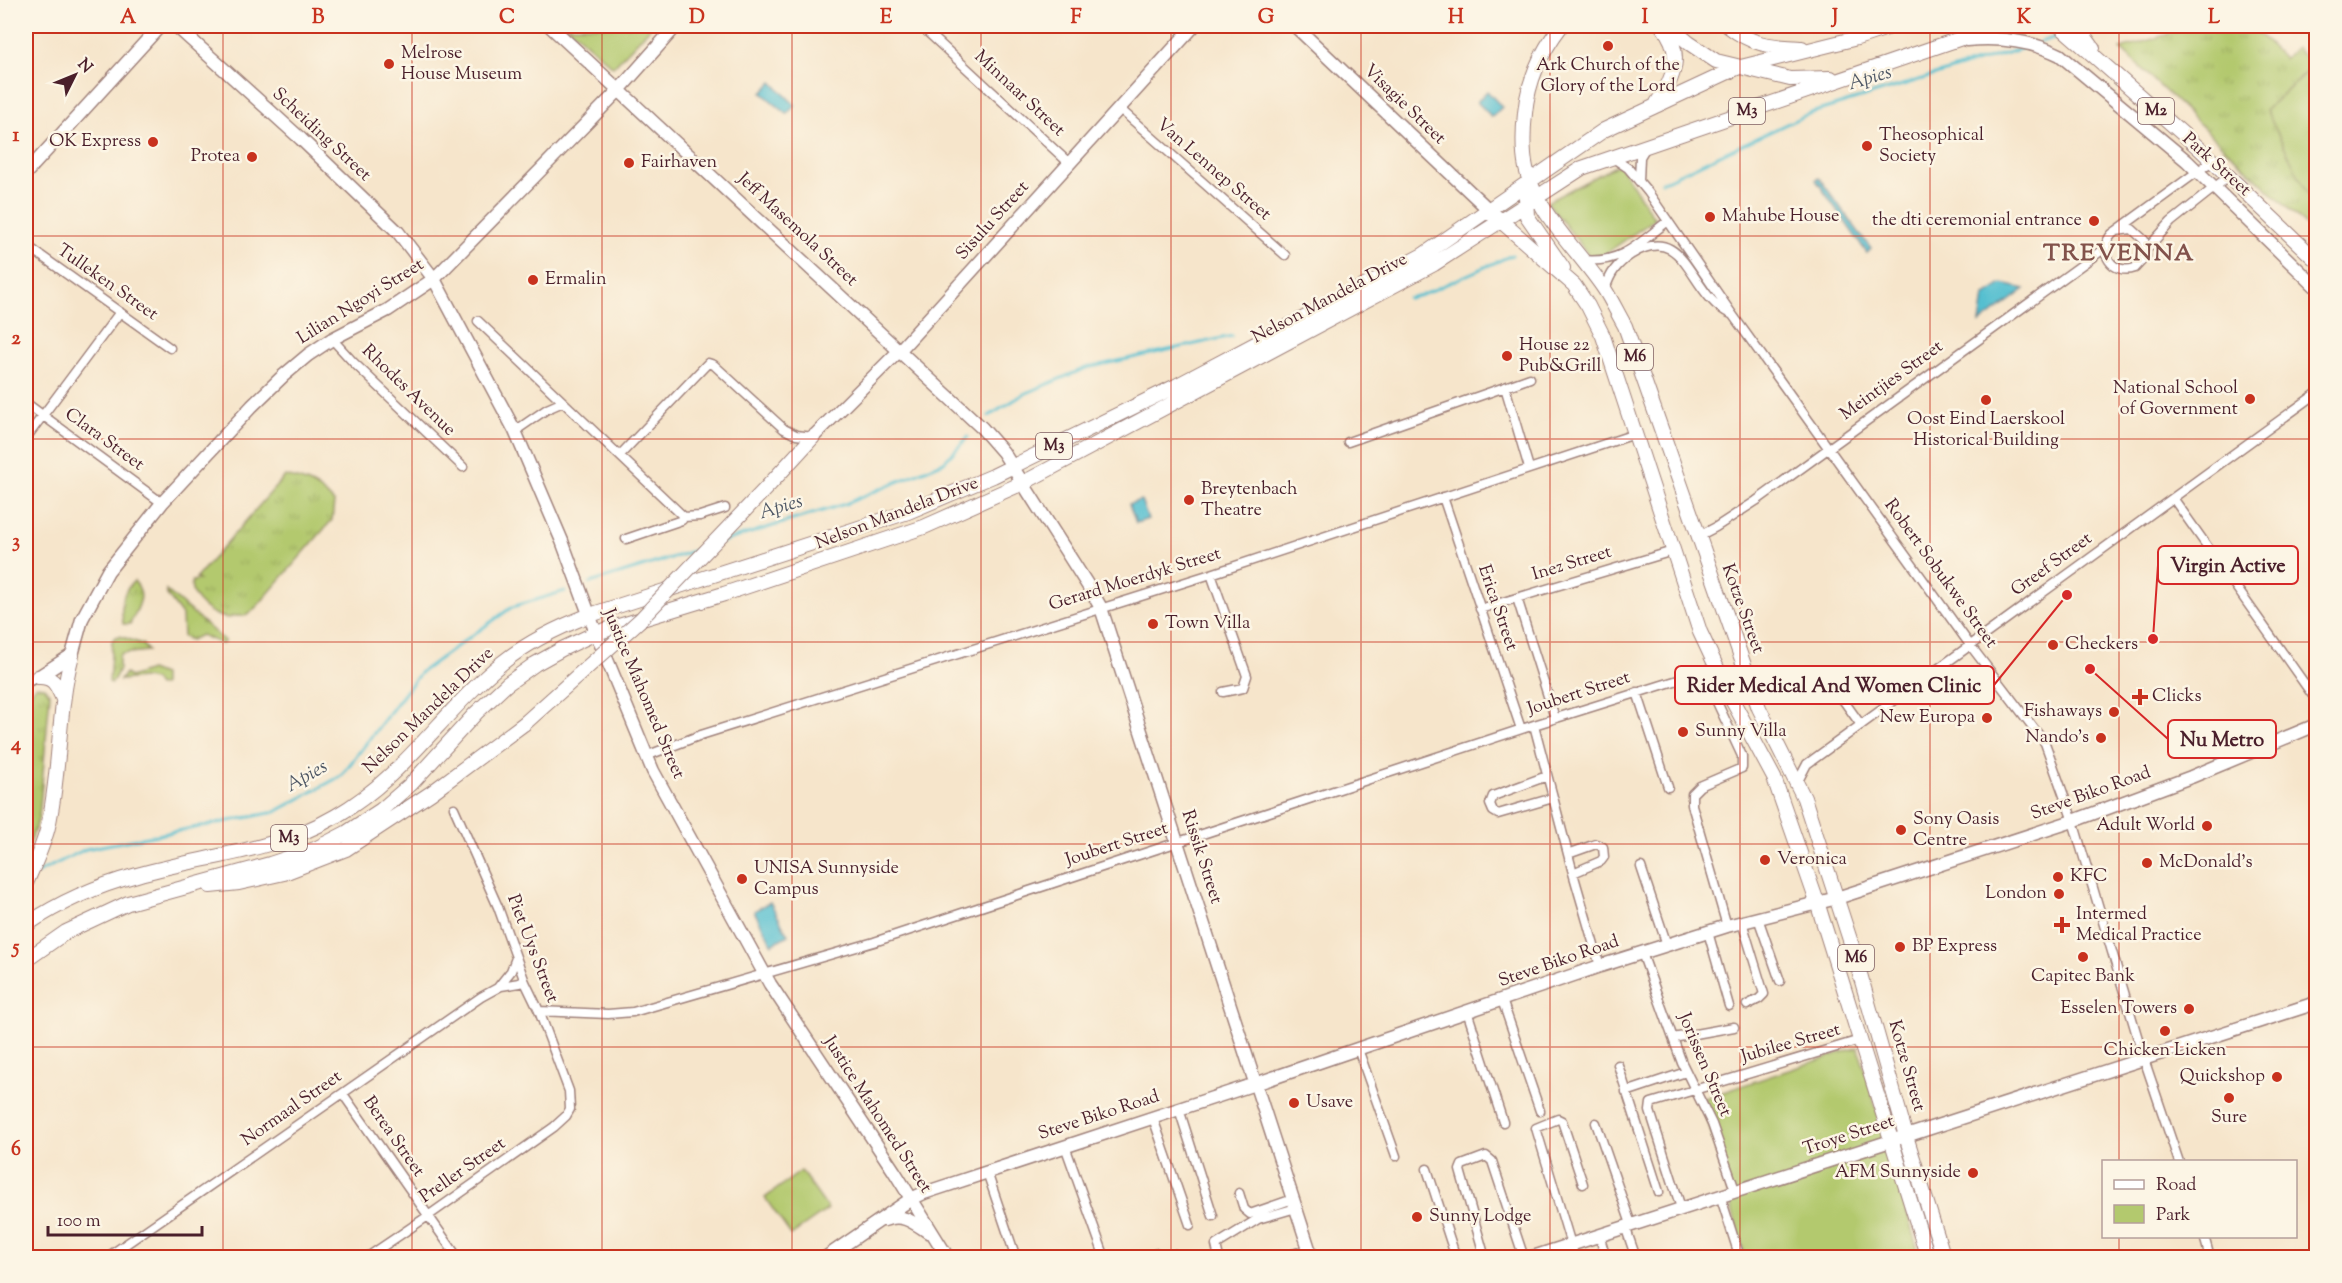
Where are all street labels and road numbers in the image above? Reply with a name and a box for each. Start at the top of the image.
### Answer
street label: Minnaar Street [968,45,1070,143]
street label: Visagie Street [1357,59,1451,151]
street label: Scheiding Street [266,82,376,188]
road number: M3 [1729,98,1765,124]
road number: M2 [2138,98,2174,124]
street label: Van Lennep Street [1150,113,1276,227]
street label: Park Street [2176,127,2256,203]
street label: Jeff Masemola Street [730,166,863,293]
street label: Sisulu Street [950,176,1036,266]
street label: Tulleken Street [51,238,163,328]
street label: Nelson Mandela Drive [1248,247,1412,351]
street label: Lilian Ngoyi Street [292,252,430,352]
street label: Meintjies Street [1835,335,1949,427]
street label: Rhodes Avenue [355,339,461,443]
road number: M6 [1617,344,1653,370]
street label: Clara Street [59,402,149,478]
road number: M3 [1036,433,1072,459]
street label: Nelson Mandela Drive [812,471,982,557]
street label: Robert Sobukwe Street [1877,494,2003,654]
street label: Greef Street [2006,527,2098,603]
street label: Inez Street [1529,540,1615,588]
street label: Gerard Moerdyk Street [1046,541,1224,619]
street label: Kotze Street [1714,561,1770,657]
street label: Erica Street [1470,562,1524,654]
street label: Justice Mahomed Street [595,604,691,783]
street label: Nelson Mandela Drive [358,642,500,780]
street label: Joubert Street [1523,665,1634,723]
street label: Steve Biko Road [2027,760,2155,828]
street label: Rissik Street [1174,807,1228,907]
street label: Joubert Street [1061,816,1172,874]
road number: M3 [271,825,307,851]
street label: Piet Uys Street [499,891,565,1007]
street label: Steve Biko Road [1495,929,1623,995]
road number: M6 [1838,945,1874,971]
street label: Jorissen Street [1670,1008,1738,1121]
street label: Jubilee Street [1737,1017,1844,1071]
street label: Kotze Street [1881,1017,1931,1115]
street label: Justice Mahomed Street [816,1030,938,1199]
street label: Normaal Street [236,1065,348,1153]
street label: Steve Biko Road [1035,1084,1163,1148]
street label: Berea Street [356,1091,430,1183]
street label: Troye Street [1800,1109,1898,1163]
street label: Preller Street [414,1132,512,1210]

